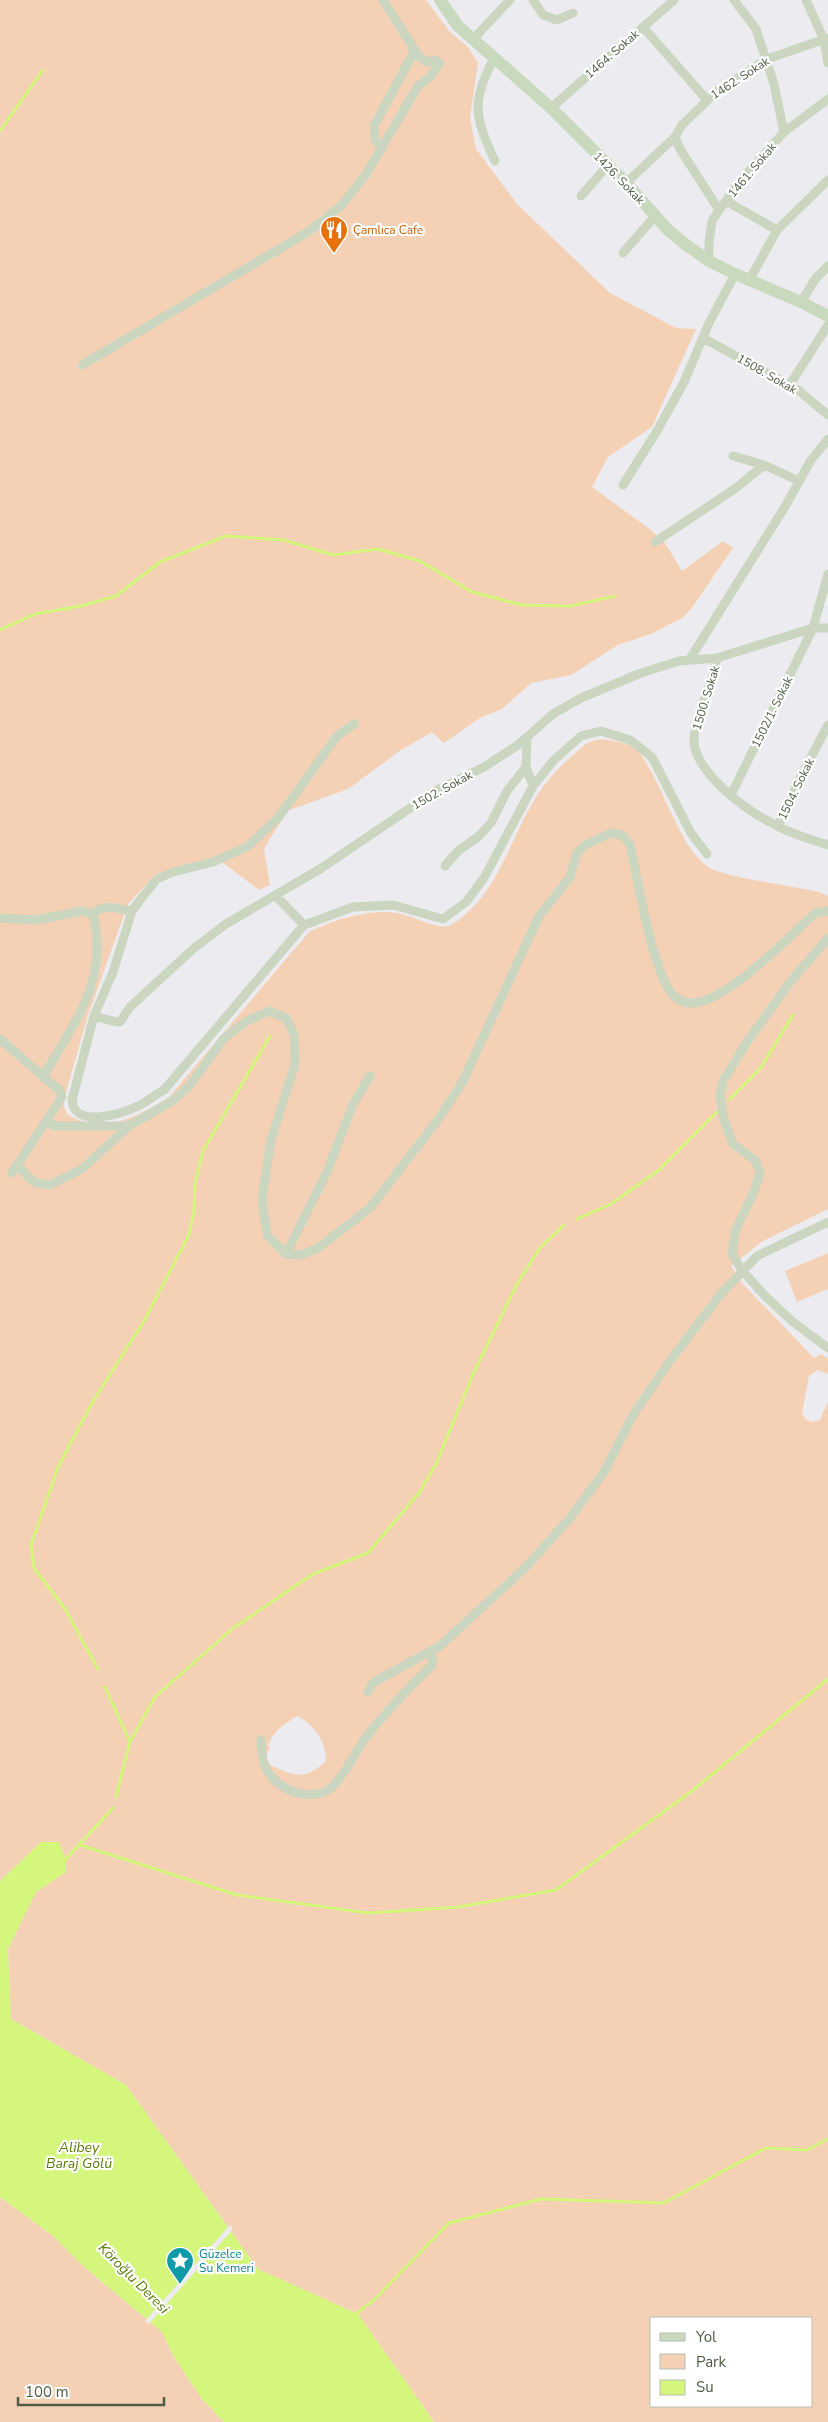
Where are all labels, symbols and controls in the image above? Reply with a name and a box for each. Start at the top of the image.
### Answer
street label: 1464. Sokak [581,25,643,82]
street label: 1462. Sokak [708,53,773,103]
street label: 1461. Sokak [724,138,780,201]
street label: 1426. Sokak [590,148,649,208]
restaurant icon: Çamlıca Cafe [319,215,349,254]
place label: Çamlıca Cafe [353,222,423,238]
street label: 1508. Sokak [734,350,801,398]
street label: 1500. Sokak [689,663,724,732]
street label: 1502/1. Sokak [748,673,797,750]
street label: 1504. Sokak [774,755,818,823]
street label: 1502. Sokak [409,766,476,813]
water label: Alibey Baraj Gölü [46,2138,112,2173]
water label: Köroğlu Deresi [94,2239,174,2319]
place icon: Güzelce Su Kemeri [165,2246,195,2285]
place label: Güzelce Su Kemeri [199,2246,254,2276]
legend [650,2317,813,2407]
text: Yol [695,2327,717,2347]
text: Park [696,2352,726,2372]
scale bar [18,2374,164,2406]
text: Su [696,2377,714,2397]
text: 100 m [25,2382,69,2402]

